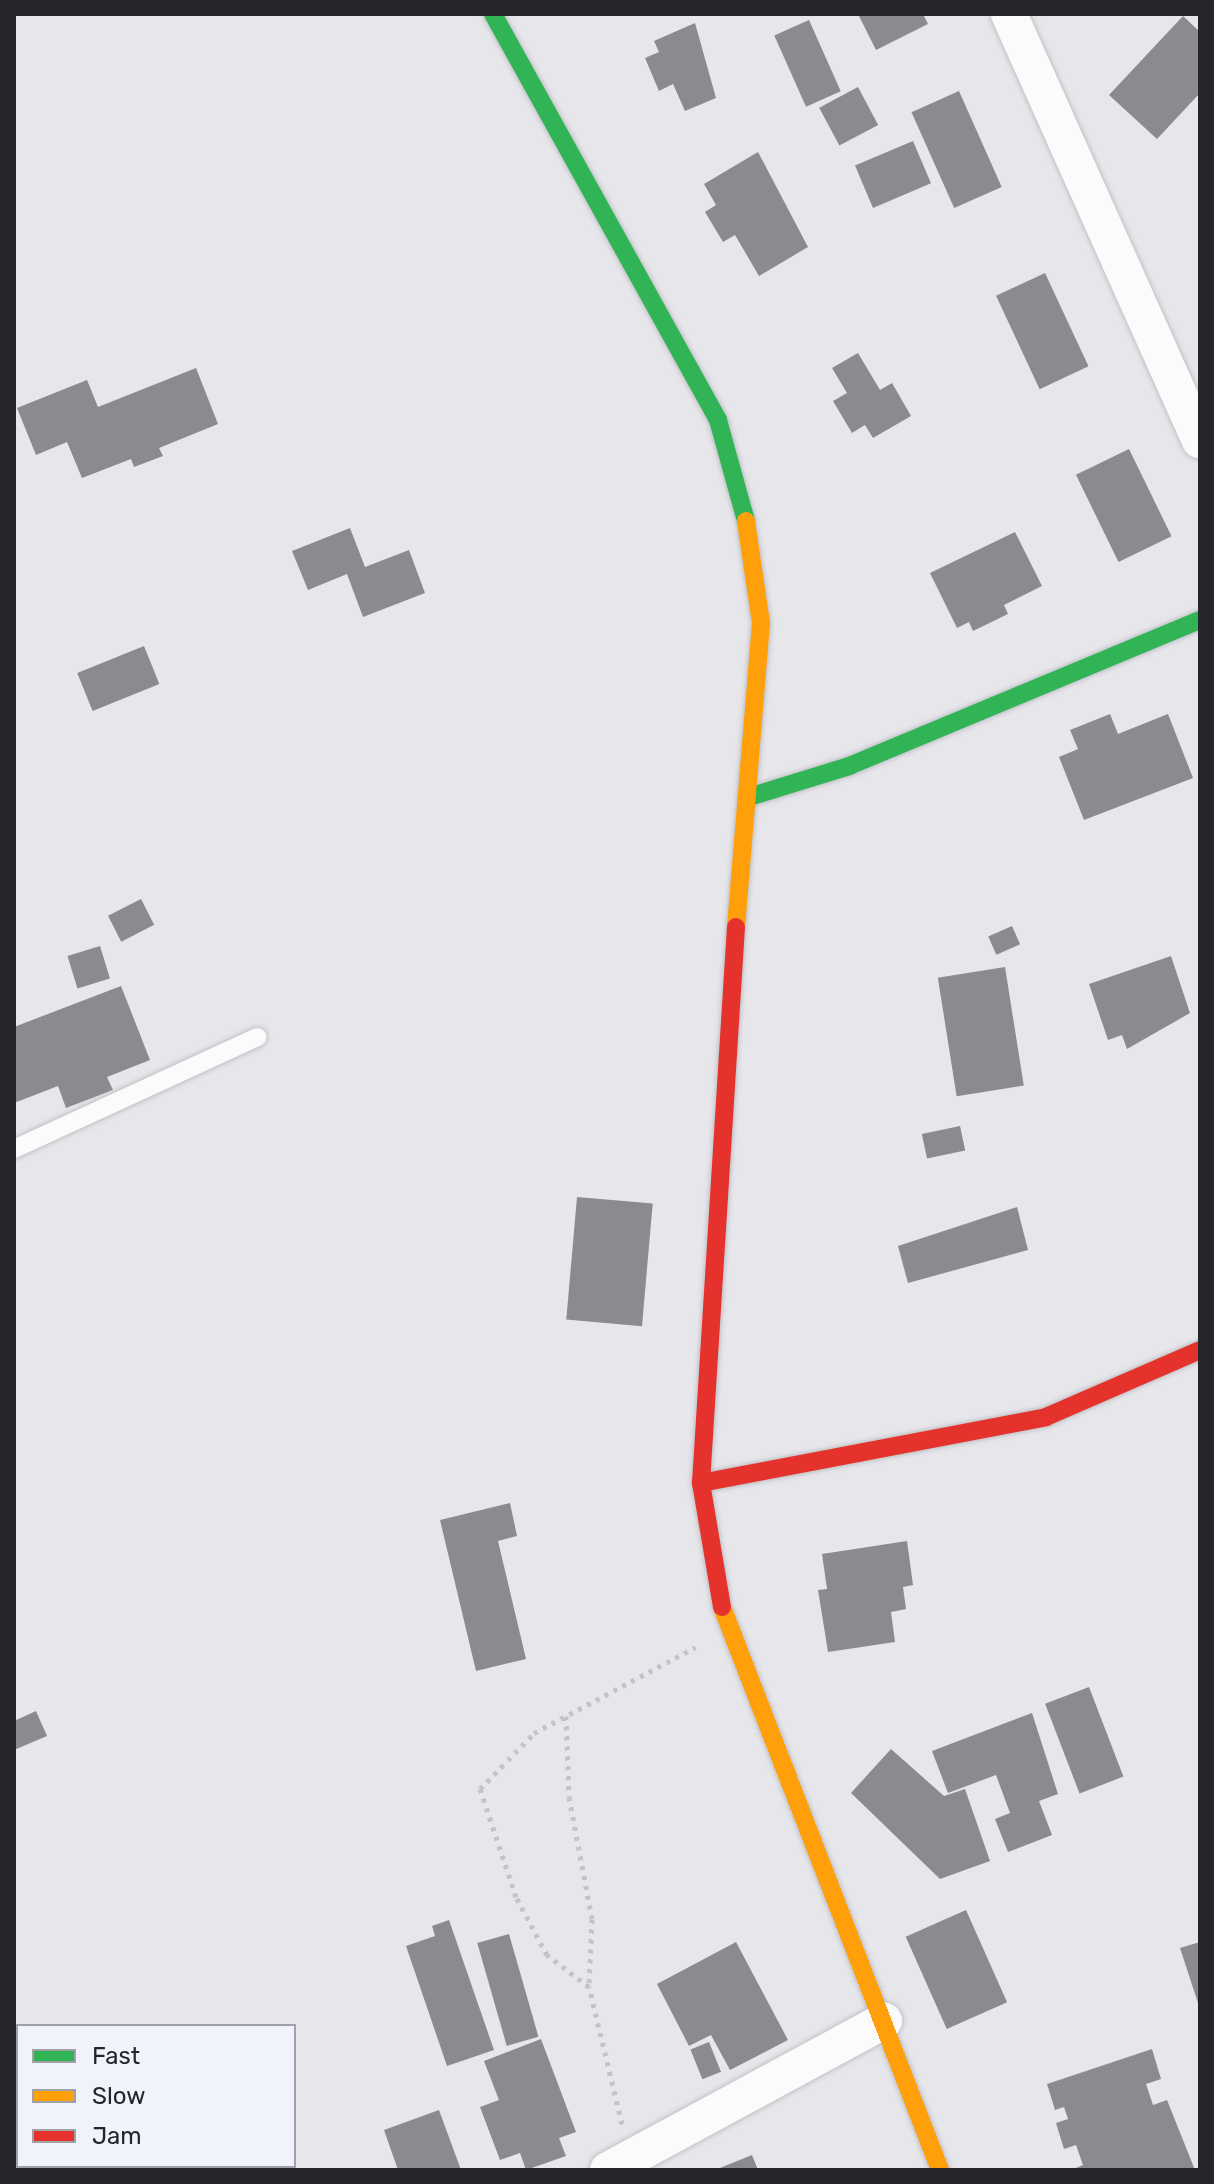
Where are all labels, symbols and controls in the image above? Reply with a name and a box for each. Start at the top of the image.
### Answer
legend [16,2024,296,2168]
text: Fast [92,2042,140,2070]
text: Slow [92,2082,145,2110]
text: Jam [92,2122,142,2150]

